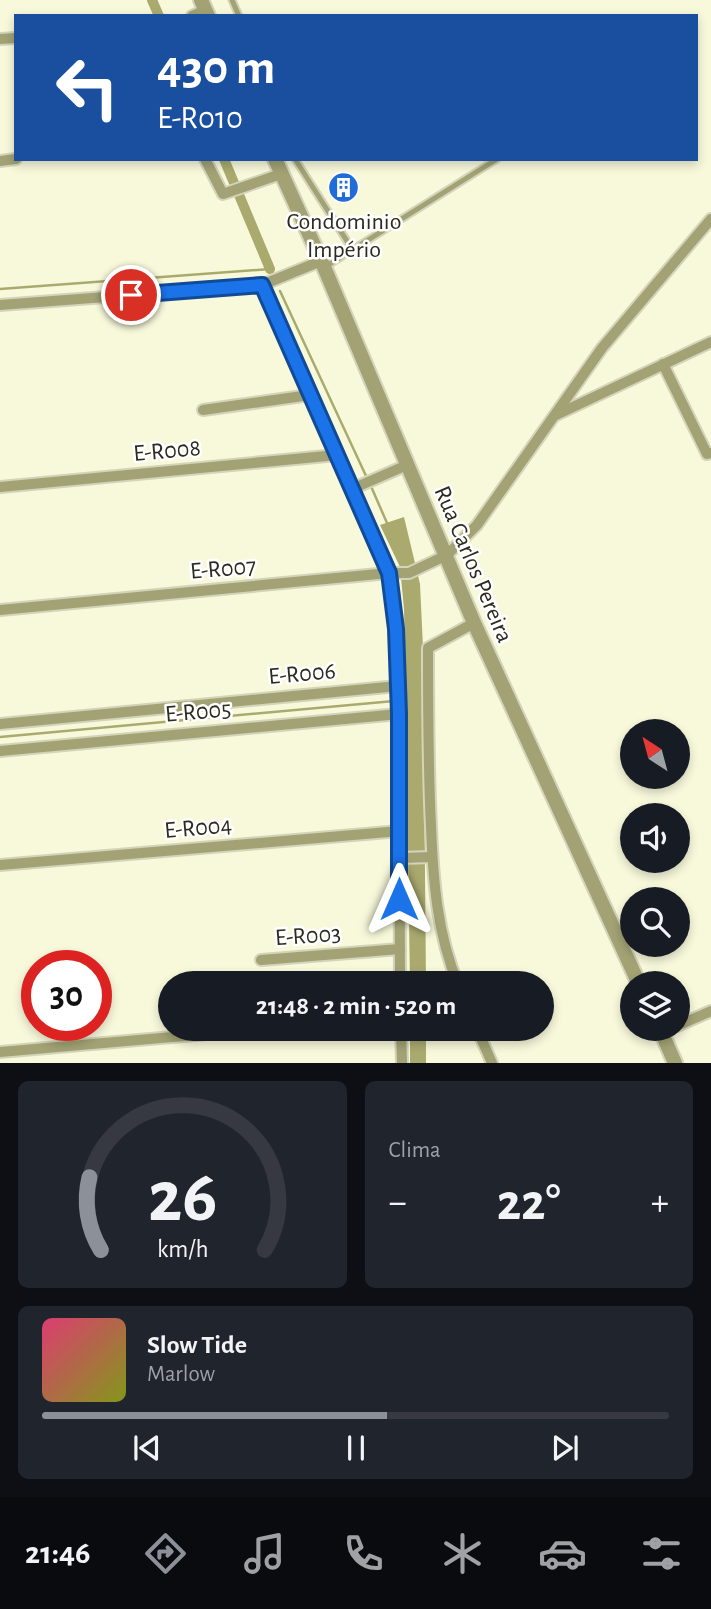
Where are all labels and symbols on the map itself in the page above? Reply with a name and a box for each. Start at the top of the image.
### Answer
building icon: Condominio Império [327,170,361,204]
place label: Condominio Império [287,210,401,262]
pin [101,265,161,325]
street label: E-R008 [132,436,202,466]
street label: Rua Carlos Pereira [429,483,517,646]
street label: E-R007 [189,554,257,584]
street label: E-R006 [267,659,337,689]
street label: E-R005 [164,697,232,727]
north arrow [620,719,690,789]
street label: E-R004 [163,813,233,843]
position arrow [362,862,436,936]
street label: E-R003 [274,922,342,950]
speed limit sign: 30 [21,950,112,1041]

